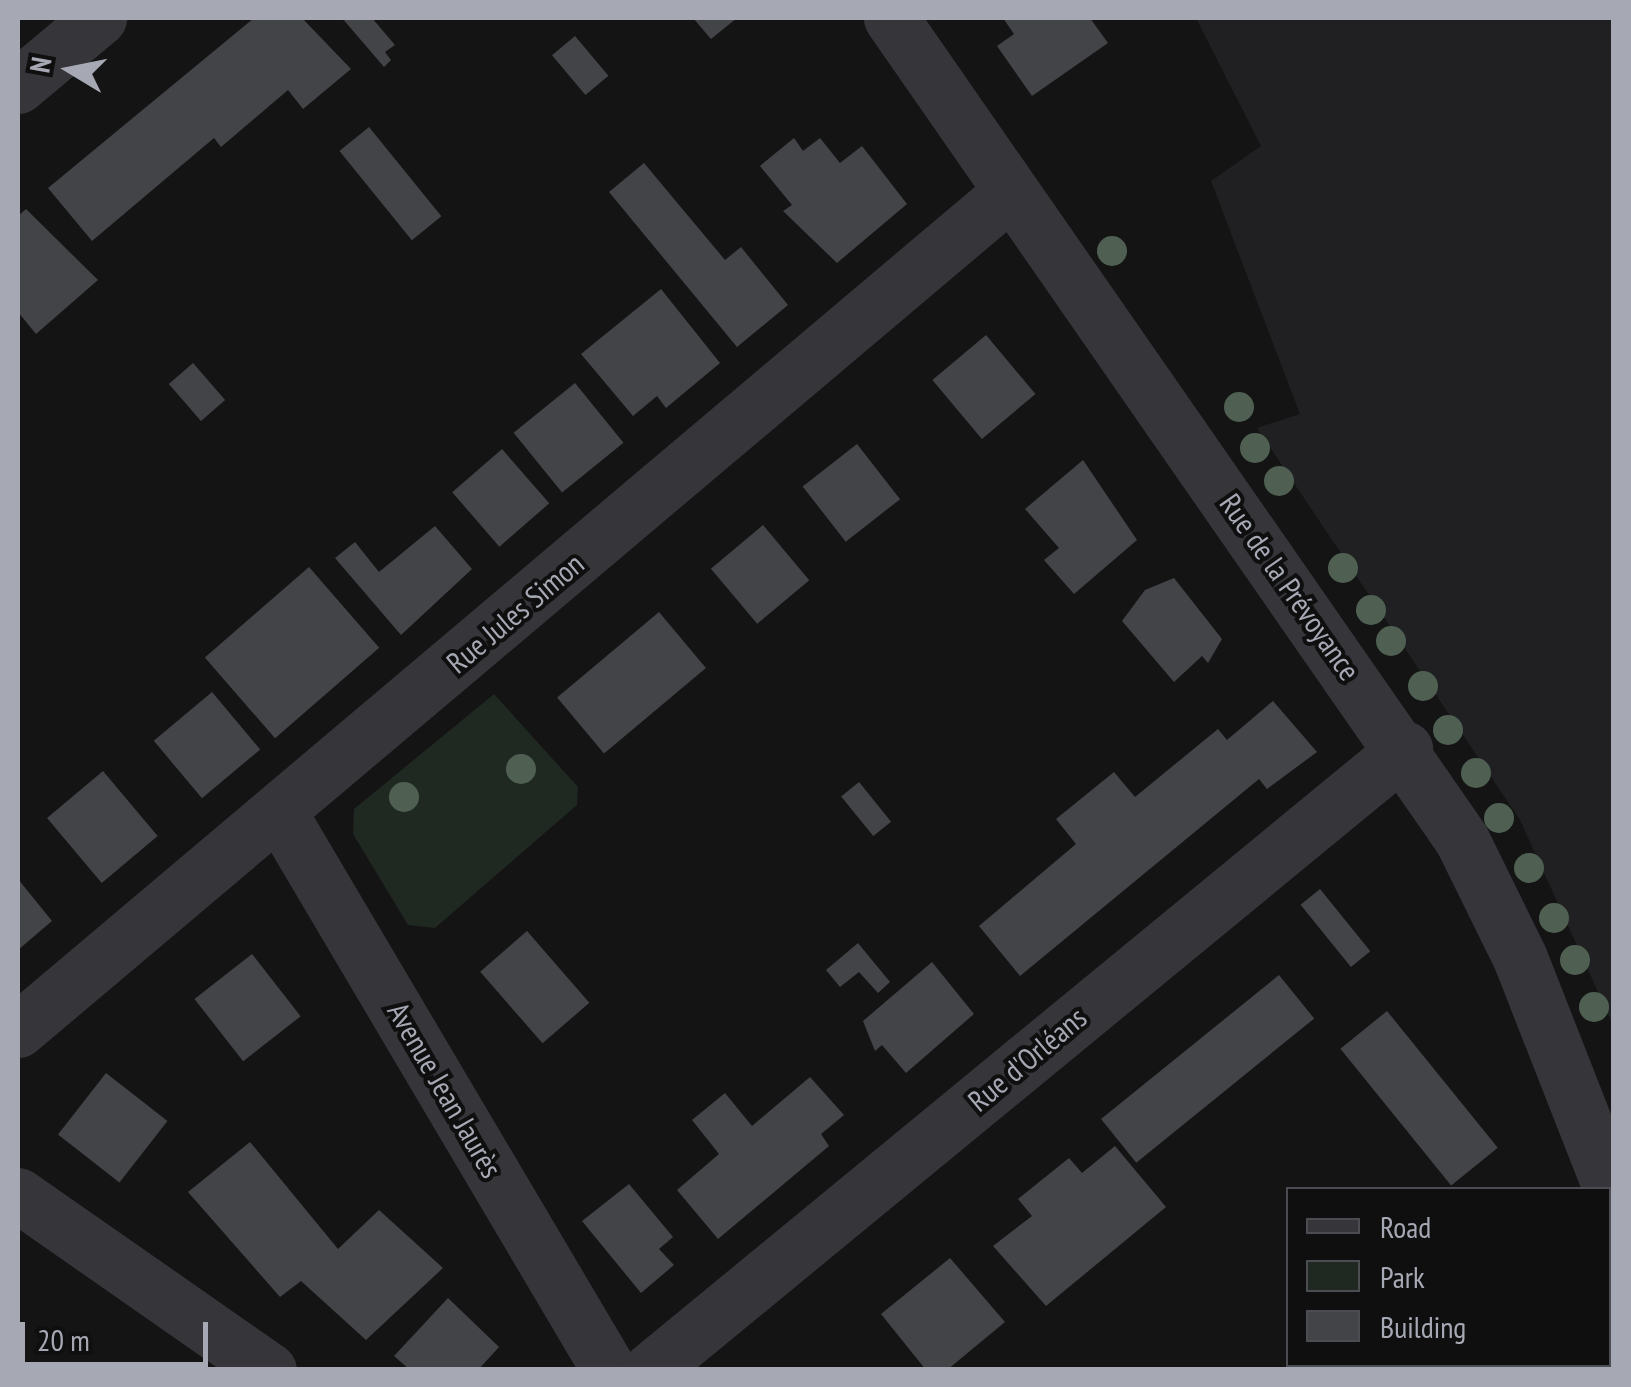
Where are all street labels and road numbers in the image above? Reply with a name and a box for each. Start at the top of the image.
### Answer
street label: Rue de la Prévoyance [1212,487,1368,687]
street label: Rue Jules Simon [439,545,591,681]
street label: Avenue Jean Jaurès [380,996,510,1184]
street label: Rue d'Orléans [961,999,1093,1119]

